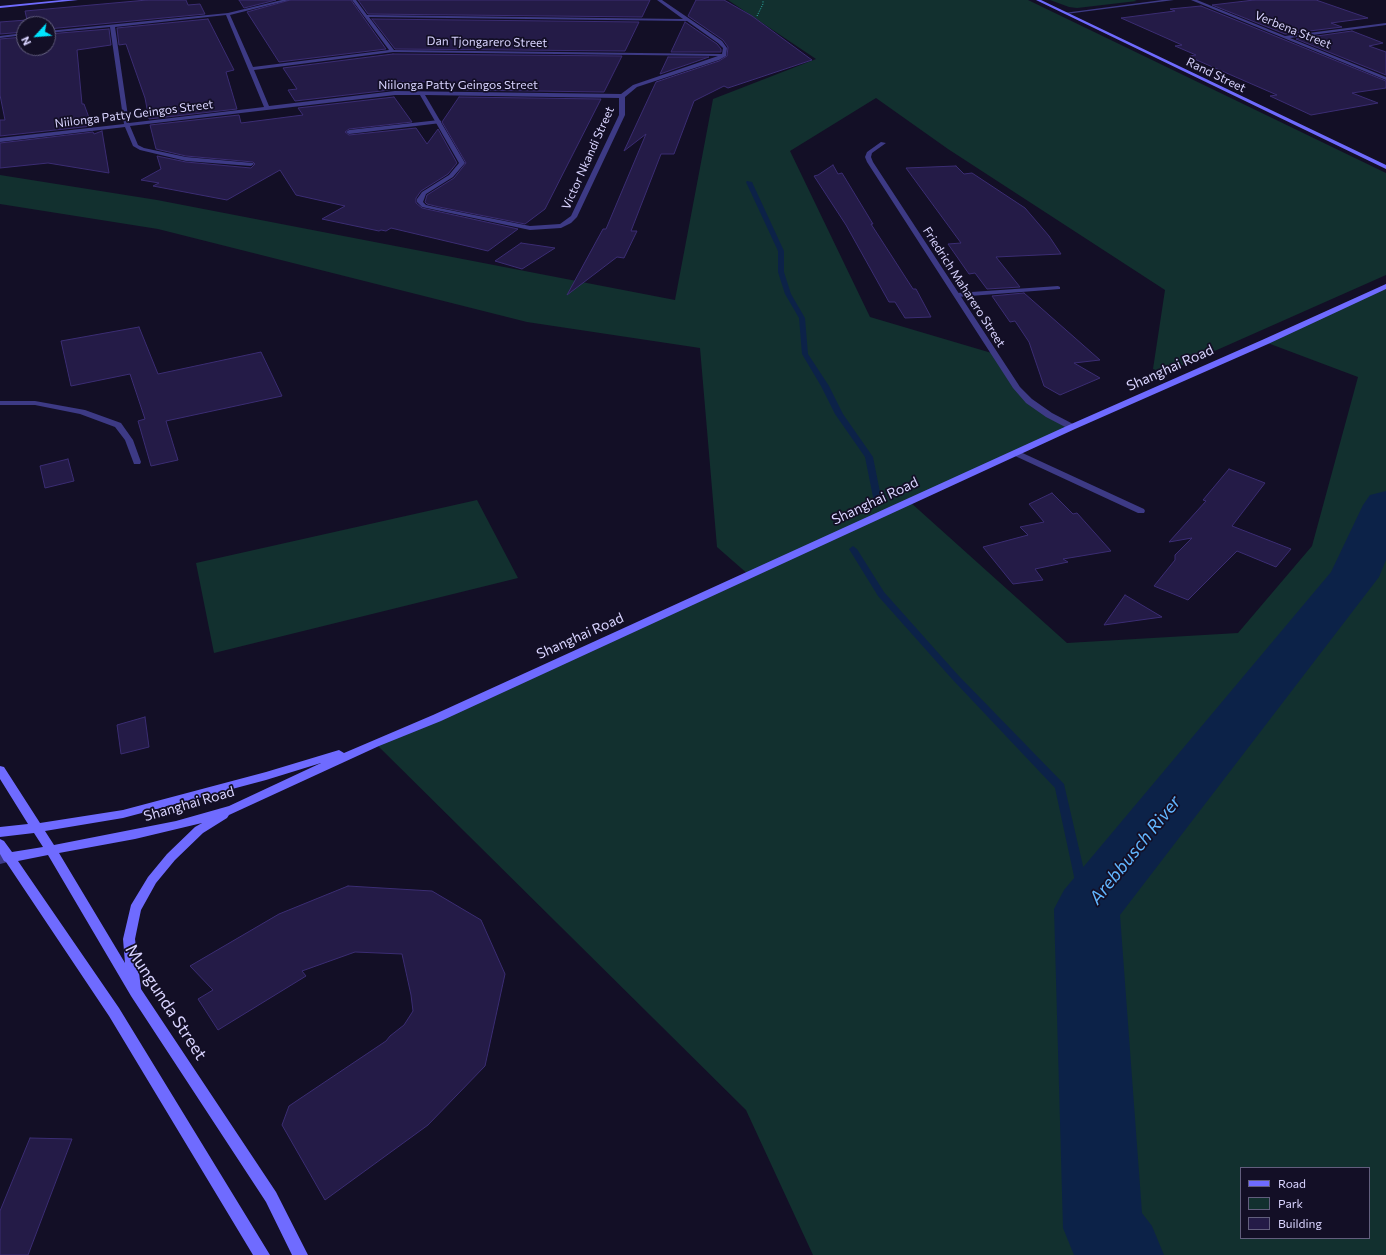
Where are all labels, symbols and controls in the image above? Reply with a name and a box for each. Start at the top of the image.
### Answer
street label: Verbena Street [1253,8,1333,52]
north arrow [16,16,56,56]
text: N [18,34,33,48]
street label: Dan Tjongarero Street [427,34,547,50]
street label: Rand Street [1184,54,1248,96]
street label: Niilonga Patty Geingos Street [378,78,538,92]
street label: Niilonga Patty Geingos Street [54,97,214,131]
street label: Victor Nkandi Street [559,104,617,212]
street label: Friedrich Maharero Street [920,224,1008,350]
street label: Shanghai Road [1124,341,1216,395]
street label: Shanghai Road [829,474,921,528]
street label: Shanghai Road [534,609,626,663]
street label: Shanghai Road [142,783,236,825]
water label: Arebbusch River [1085,791,1185,909]
street label: Mungunda Street [121,940,211,1064]
legend [1240,1167,1370,1239]
text: Road [1278,1176,1306,1190]
text: Park [1278,1196,1303,1210]
text: Building [1278,1216,1322,1230]

